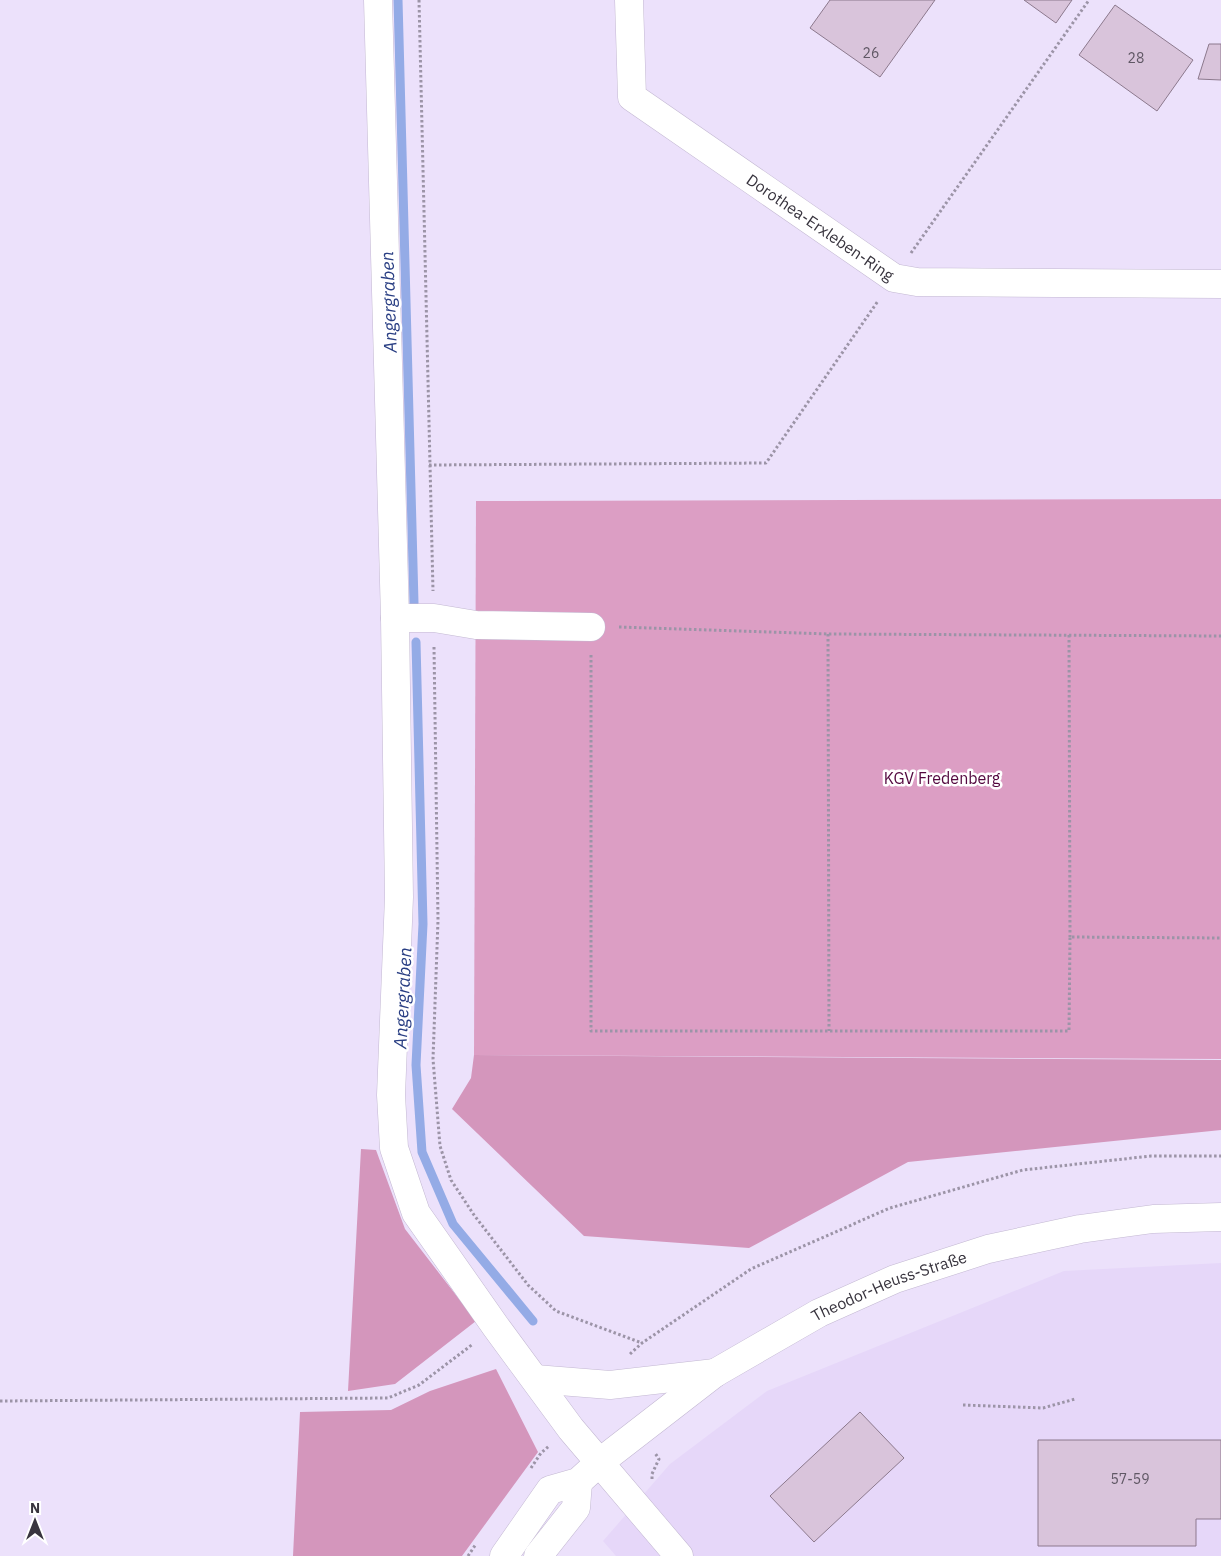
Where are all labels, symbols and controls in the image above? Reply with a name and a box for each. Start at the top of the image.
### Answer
house number: 26 [863,44,879,62]
house number: 28 [1128,49,1144,67]
street label: Dorothea-Erxleben-Ring [743,169,898,285]
water label: Angergraben [375,251,402,354]
park label: KGV Fredenberg [884,768,1001,788]
water label: Angergraben [388,947,417,1050]
street label: Theodor-Heuss-Straße [808,1247,969,1325]
house number: 57-59 [1110,1470,1150,1488]
north arrow [10,1496,60,1546]
text: N [30,1499,40,1517]

